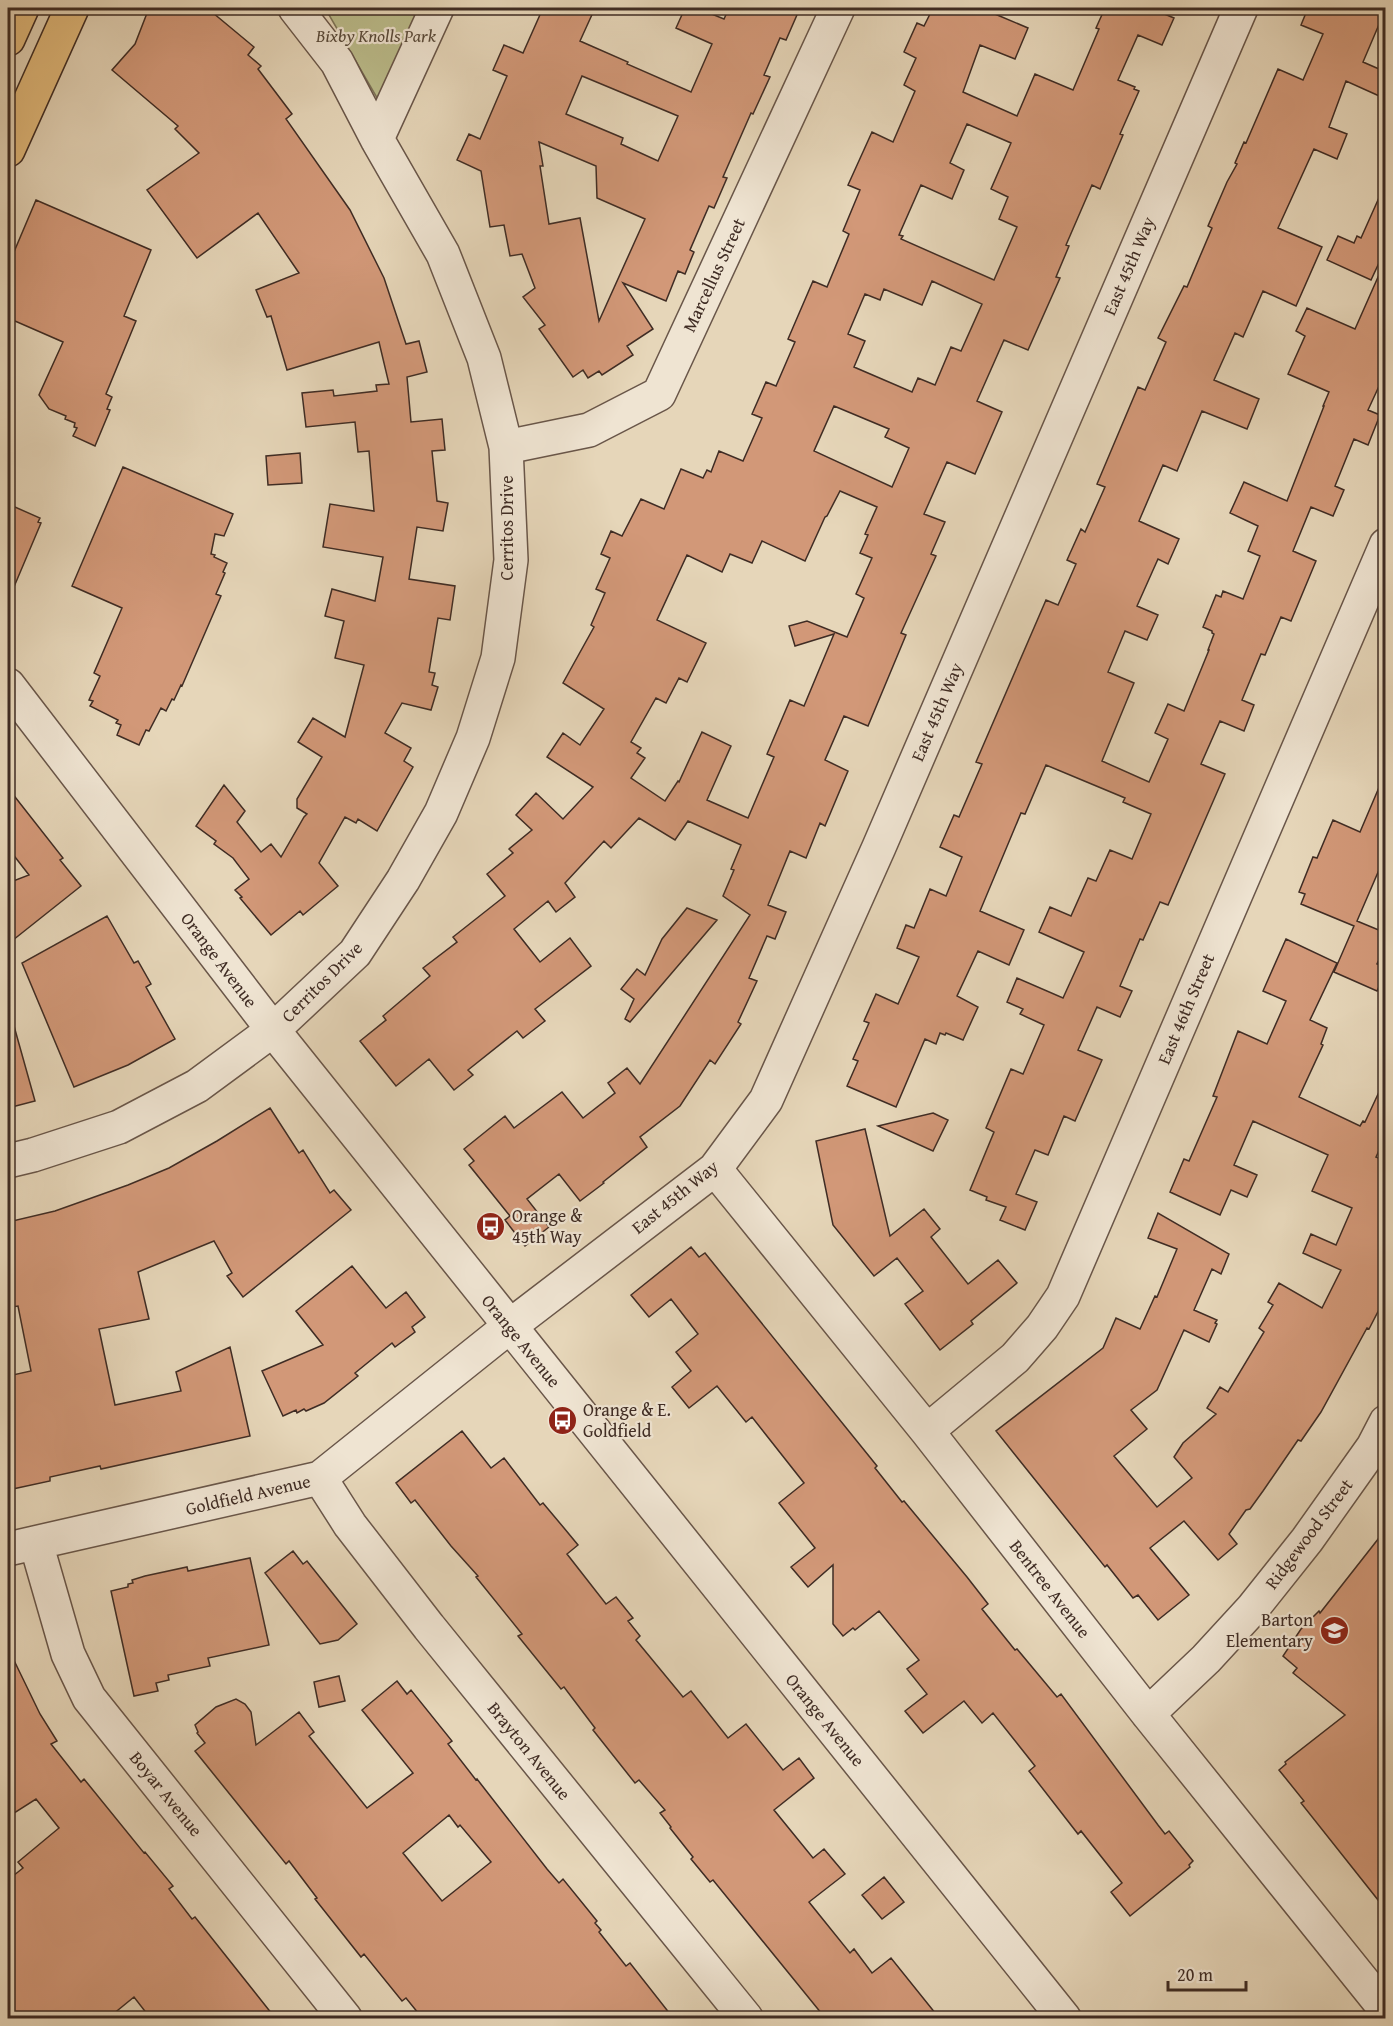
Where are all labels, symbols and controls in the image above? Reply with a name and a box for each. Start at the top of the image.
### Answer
park label: Bixby Knolls Park [315,22,437,49]
street label: East 45th Way [1096,212,1161,319]
street label: Marcellus Street [675,213,752,336]
street label: Cerritos Drive [493,475,520,581]
street label: East 45th Way [904,658,969,765]
street label: Orange Avenue [174,906,264,1013]
street label: Cerritos Drive [275,935,368,1028]
street label: East 46th Street [1150,948,1221,1069]
street label: East 45th Way [625,1153,724,1240]
place label: Orange & 45th Way [512,1202,583,1250]
bus stop icon: Orange & 45th Way [475,1210,507,1242]
street label: Orange Avenue [475,1288,568,1393]
place label: Orange & E. Goldfield [583,1396,671,1444]
bus stop icon: Orange & E. Goldfield [546,1404,578,1436]
street label: Goldfield Avenue [183,1467,313,1522]
street label: Ridgewood Street [1258,1472,1360,1595]
street label: Bentree Avenue [1003,1534,1097,1644]
place label: Barton Elementary [1226,1606,1313,1654]
school or university icon: Barton Elementary [1318,1614,1350,1646]
street label: Orange Avenue [779,1667,872,1772]
street label: Brayton Avenue [481,1696,578,1806]
street label: Boyar Avenue [123,1745,209,1842]
scale bar [1168,1954,1246,1992]
text: 20 m [1177,1961,1213,1988]

